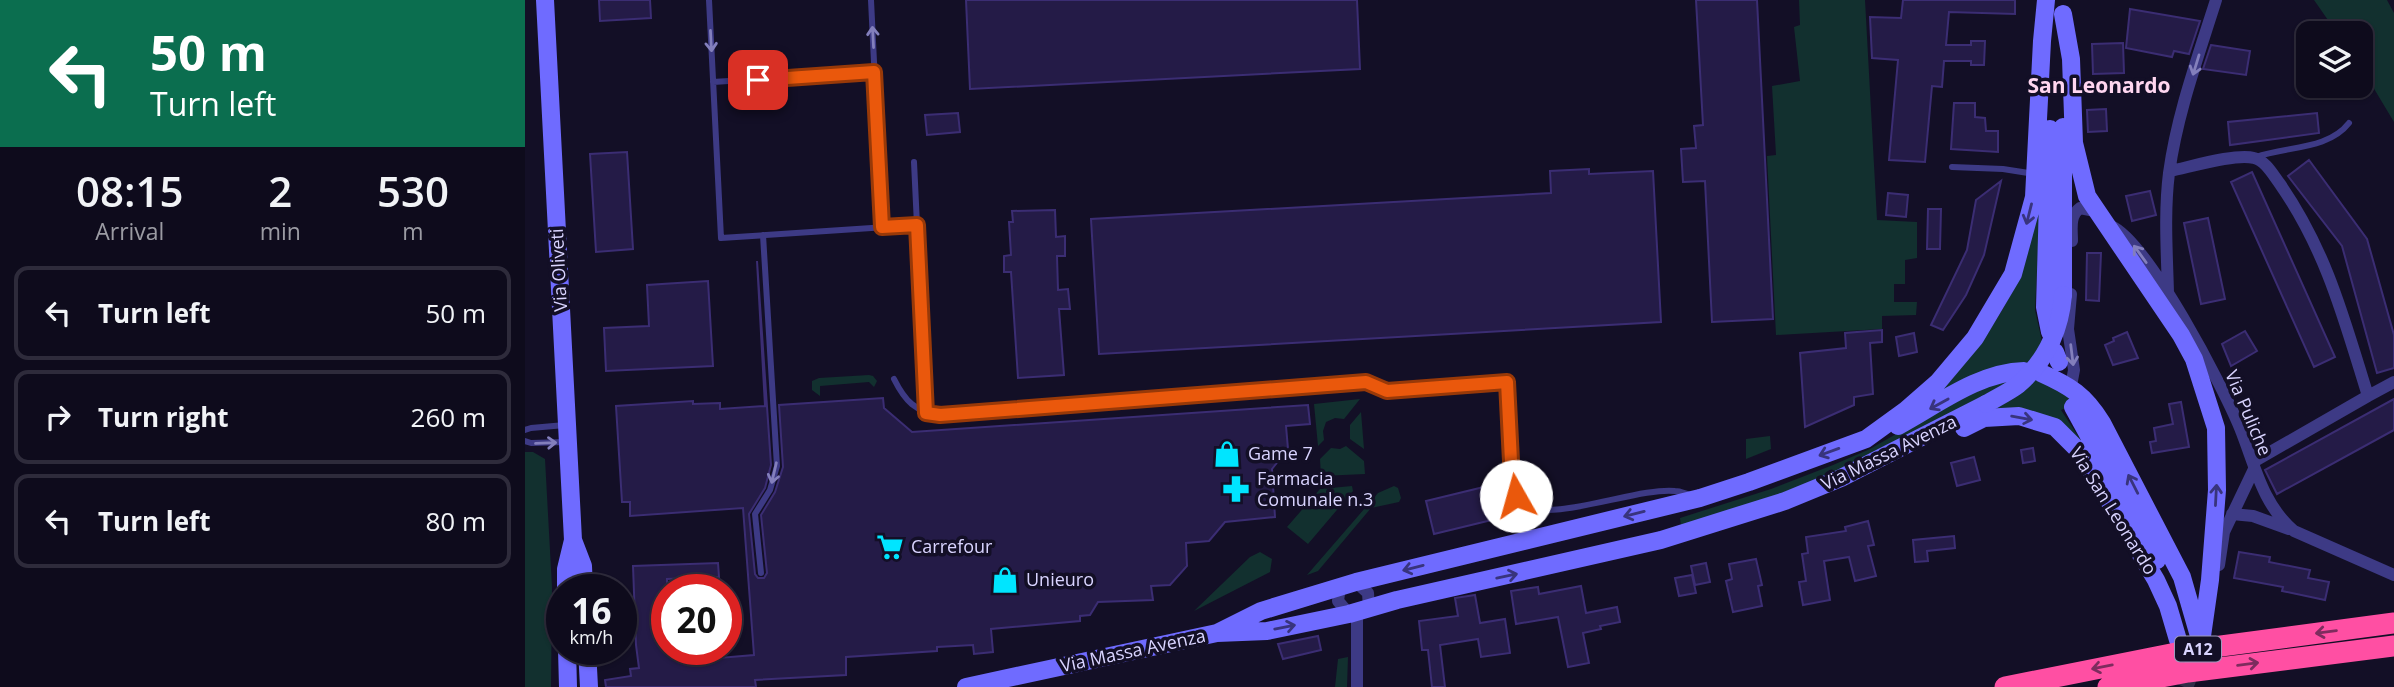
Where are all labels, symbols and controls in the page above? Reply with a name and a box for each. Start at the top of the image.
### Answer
text: 50 m [150,19,267,85]
map controls [2296,21,2373,98]
button: layers [2296,21,2373,98]
one-way arrow [866,26,879,49]
icon: left [35,28,126,119]
one-way arrow [705,29,718,52]
pin [728,50,788,110]
one-way arrow [2188,54,2201,76]
icon: arrive [739,61,777,99]
district label: San Leonardo [2027,71,2171,99]
text: Turn left [150,82,276,125]
text: 08:15 [76,162,184,219]
text: 2 [268,162,292,219]
text: 530 [377,162,449,219]
one-way arrow [2022,202,2035,225]
text: Arrival [95,215,164,247]
text: min [260,215,301,247]
text: m [402,215,424,247]
street label: Via Oliveti [544,228,572,312]
one-way arrow [2133,245,2147,264]
icon: left [39,294,77,332]
text: Turn left [98,295,210,331]
text: 50 m [425,295,486,331]
one-way arrow [2065,343,2078,366]
street label: Via Puliche [2220,366,2278,459]
one-way arrow [1930,397,1950,411]
icon: right [39,398,77,436]
text: Turn right [98,399,229,435]
text: 260 m [411,399,486,435]
street label: Via Massa Avenza [1817,409,1960,495]
one-way arrow [2010,412,2033,425]
one-way arrow [534,436,557,449]
shop icon: Game 7 [1212,439,1242,469]
place label: Game 7 [1248,441,1313,465]
street label: Via San Leonardo [2065,442,2163,579]
one-way arrow [1818,447,1840,459]
position arrow [1479,459,1553,533]
one-way arrow [767,461,780,484]
place label: Farmacia Comunale n.3 [1257,466,1373,511]
pharmacy icon: Farmacia Comunale n.3 [1221,474,1251,504]
one-way arrow [2126,474,2139,495]
one-way arrow [2210,484,2223,506]
icon: left [39,502,77,540]
text: Turn left [98,503,210,539]
text: 80 m [425,503,486,539]
one-way arrow [1623,508,1646,521]
supermarket icon: Carrefour [875,532,905,562]
place label: Carrefour [911,534,993,558]
one-way arrow [1402,562,1425,575]
shop icon: Unieuro [990,565,1020,595]
place label: Unieuro [1026,567,1094,591]
one-way arrow [1495,568,1518,582]
speed limit sign: 20 [651,574,742,665]
text: 16 [571,587,612,634]
one-way arrow [1273,620,1296,634]
street label: Via Massa Avenza [1058,623,1208,677]
text: km/h [570,625,613,649]
one-way arrow [2315,626,2338,639]
road number: A12 [2175,636,2221,662]
one-way arrow [2236,658,2259,671]
one-way arrow [2091,661,2114,674]

